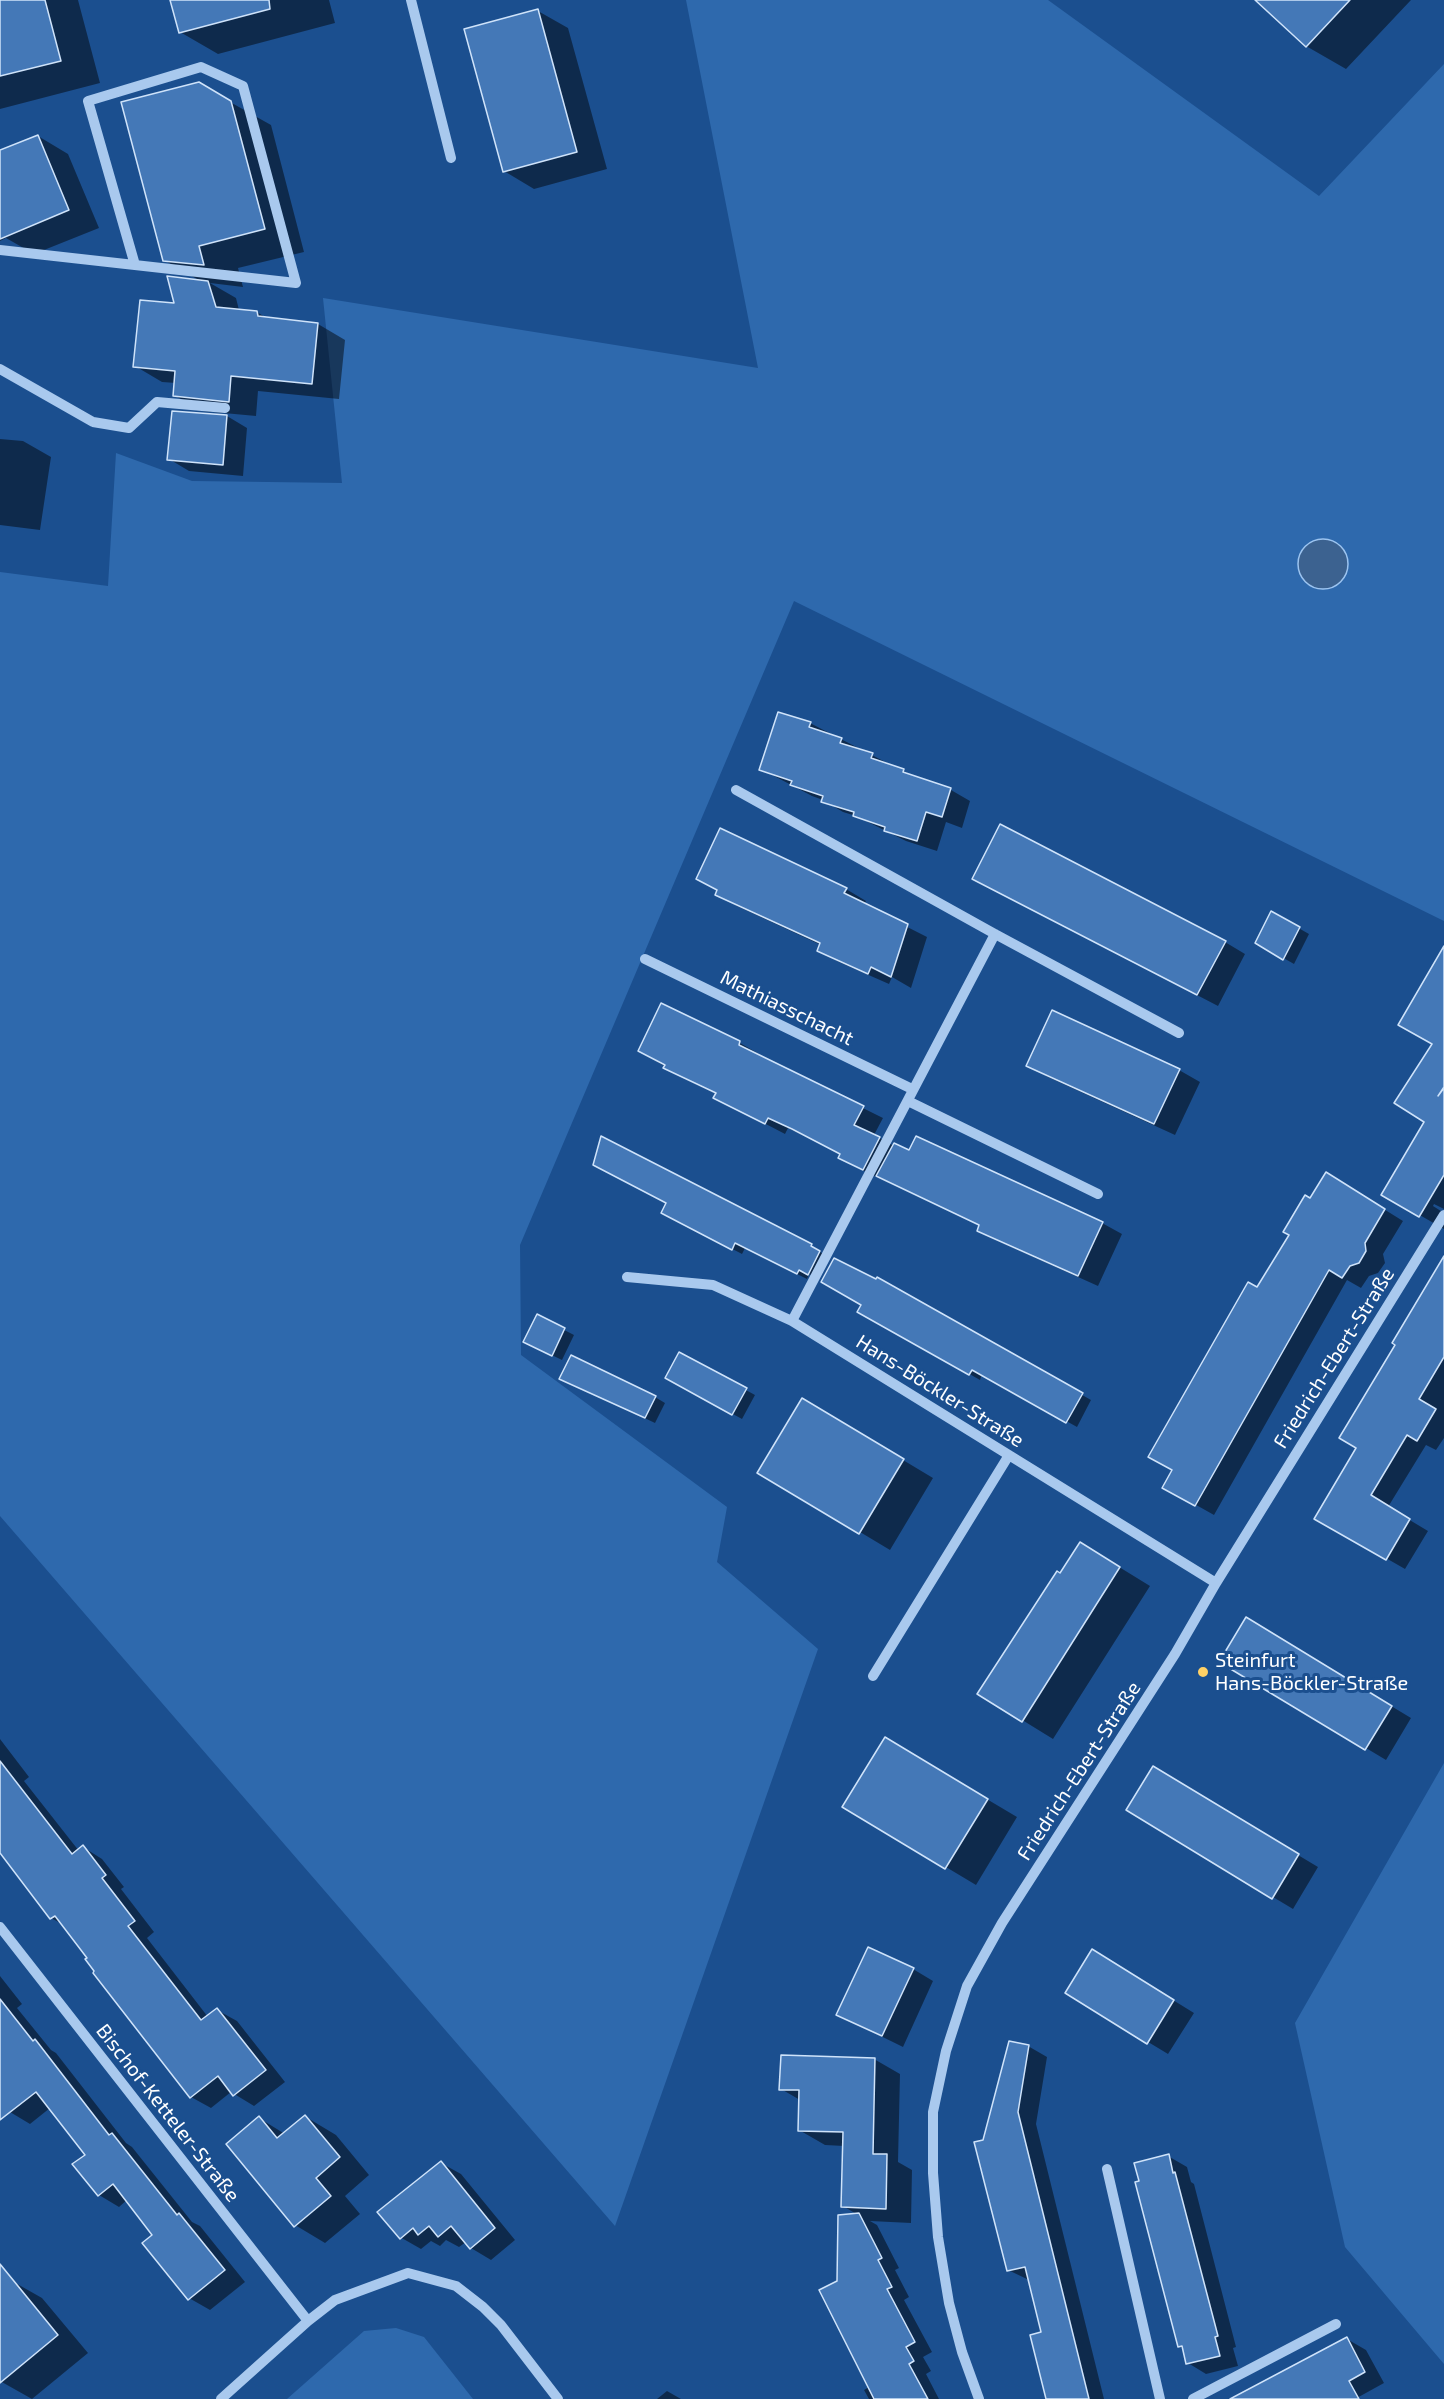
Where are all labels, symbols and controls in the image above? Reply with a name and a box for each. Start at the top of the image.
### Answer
street label: Mathiasschacht [716,965,858,1051]
street label: Friedrich-Ebert-Straße [1269,1263,1399,1453]
street label: Hans-Böckler-Straße [852,1330,1028,1452]
place label: Steinfurt Hans-Böckler-Straße [1215,1648,1408,1695]
marker: Steinfurt Hans-Böckler-Straße [1196,1665,1210,1679]
street label: Friedrich-Ebert-Straße [1012,1677,1146,1865]
street label: Bischof-Ketteler-Straße [91,2019,245,2207]

